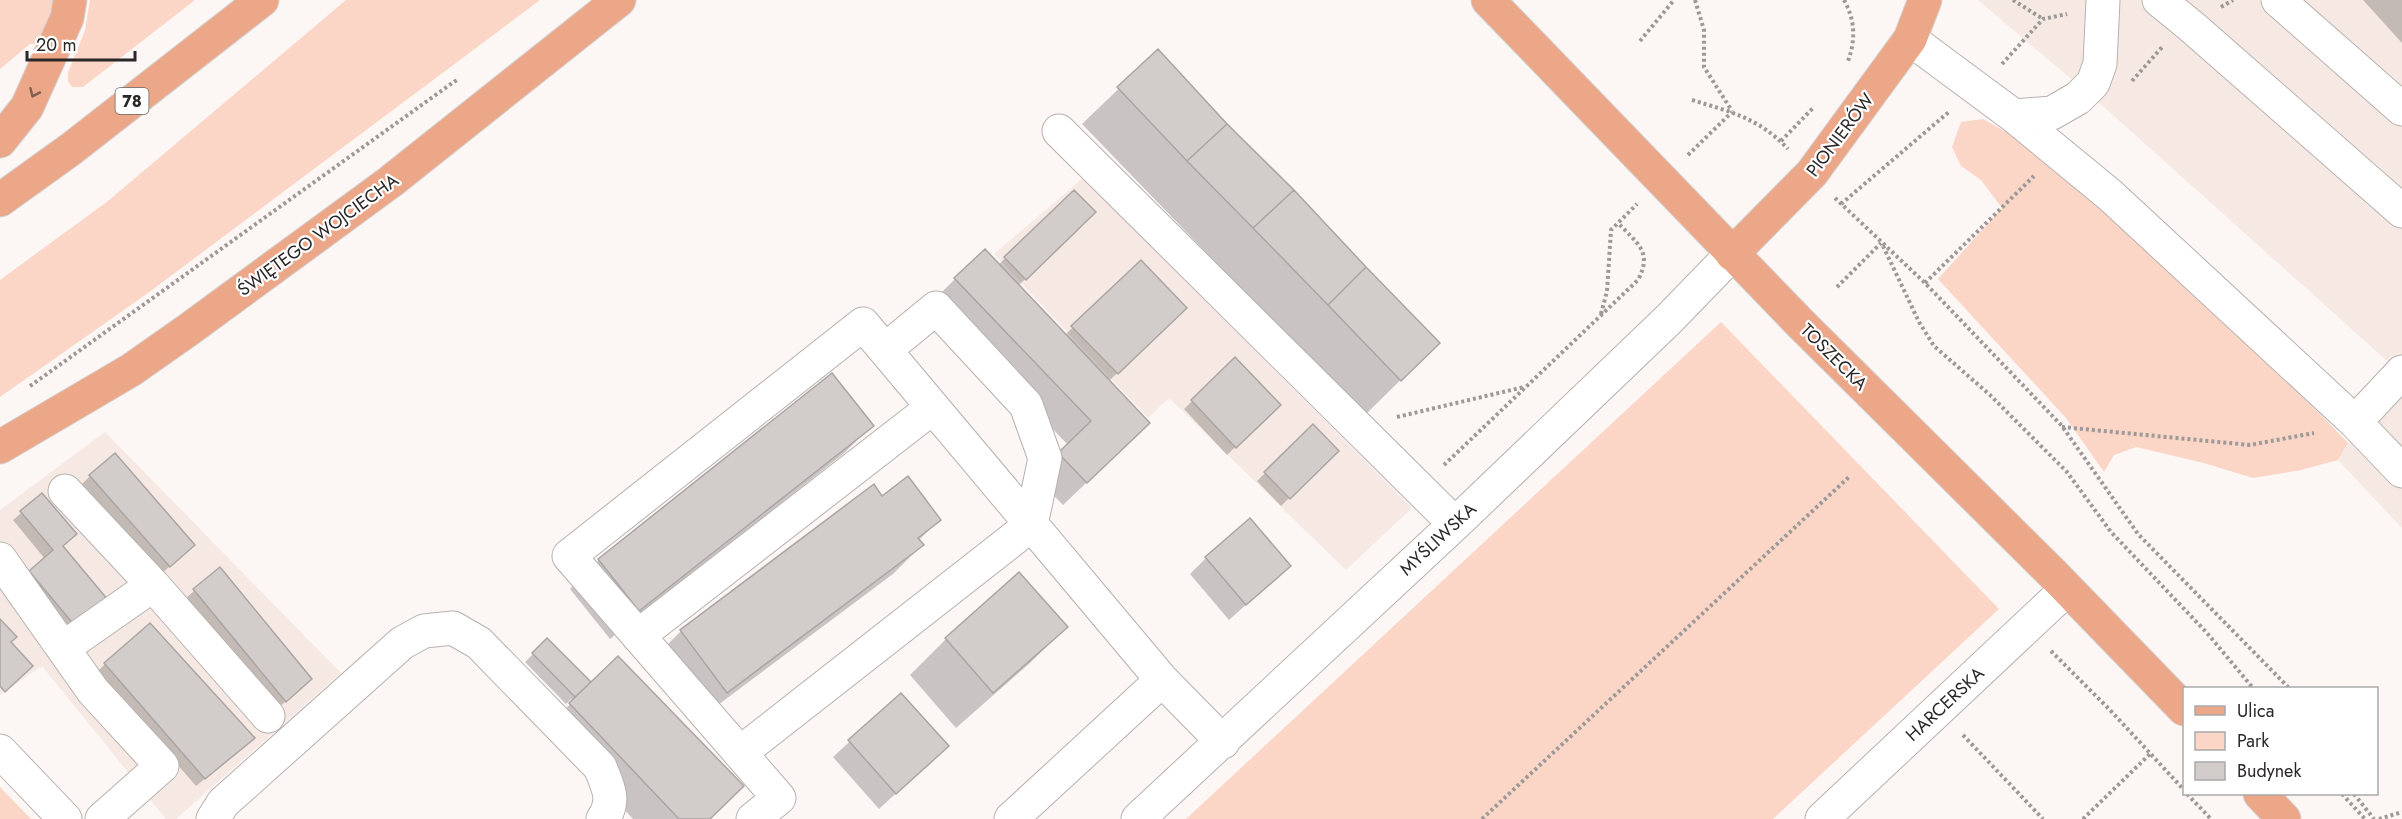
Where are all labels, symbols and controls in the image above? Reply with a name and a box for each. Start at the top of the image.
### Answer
scale bar [27,24,135,62]
text: 20 m [36,32,76,58]
one-way arrow [29,87,41,98]
road number: 78 [116,88,148,114]
street label: PIONIERÓW [1800,88,1880,182]
street label: ŚWIĘTEGO WOJCIECHA [232,168,404,302]
street label: TOSZECKA [1795,318,1874,397]
street label: MYŚLIWSKA [1394,496,1482,582]
street label: HARCERSKA [1900,661,1990,747]
legend [2183,687,2378,795]
text: Ulica [2237,698,2274,724]
text: Park [2237,728,2269,754]
text: Budynek [2237,758,2301,784]

